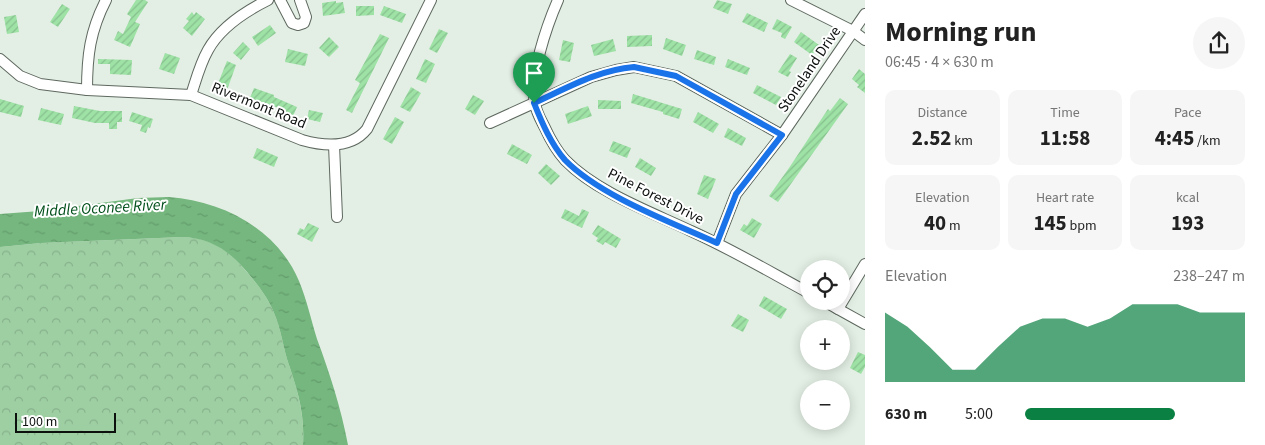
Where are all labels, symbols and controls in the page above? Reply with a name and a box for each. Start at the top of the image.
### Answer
text: Morning run [885,12,1036,52]
button: share [1193,17,1245,69]
street label: Stoneland Drive [773,22,846,116]
text: 06:45 · 4 × 630 m [885,51,994,73]
pin [513,52,555,103]
icon: arrive [520,59,548,87]
street label: Rivermont Road [208,77,310,134]
text: Distance [917,103,967,123]
text: Time [1050,103,1080,123]
text: Pace [1174,103,1201,123]
text: 2.52 [912,123,951,153]
text: 11:58 [1040,123,1090,153]
text: 4:45 [1155,123,1194,153]
text: km [951,131,973,151]
text: /km [1194,131,1221,151]
street label: Pine Forest Drive [604,163,707,230]
text: Elevation [915,188,970,208]
text: Heart rate [1036,188,1094,208]
text: kcal [1176,188,1199,208]
water label: Middle Oconee River [34,193,168,222]
text: 40 [924,208,946,238]
text: 145 [1033,208,1067,238]
text: 193 [1171,208,1204,238]
text: m [946,216,961,236]
text: bpm [1067,216,1097,236]
map controls [800,260,850,430]
button: locate [800,260,850,310]
text: Elevation [885,265,947,287]
text: 238–247 m [1173,265,1245,287]
button: + [800,320,850,370]
button: − [800,380,850,430]
text: 630 m [885,403,927,425]
text: 5:00 [965,403,993,425]
scale bar [15,410,116,433]
text: 100 m [22,412,57,432]

